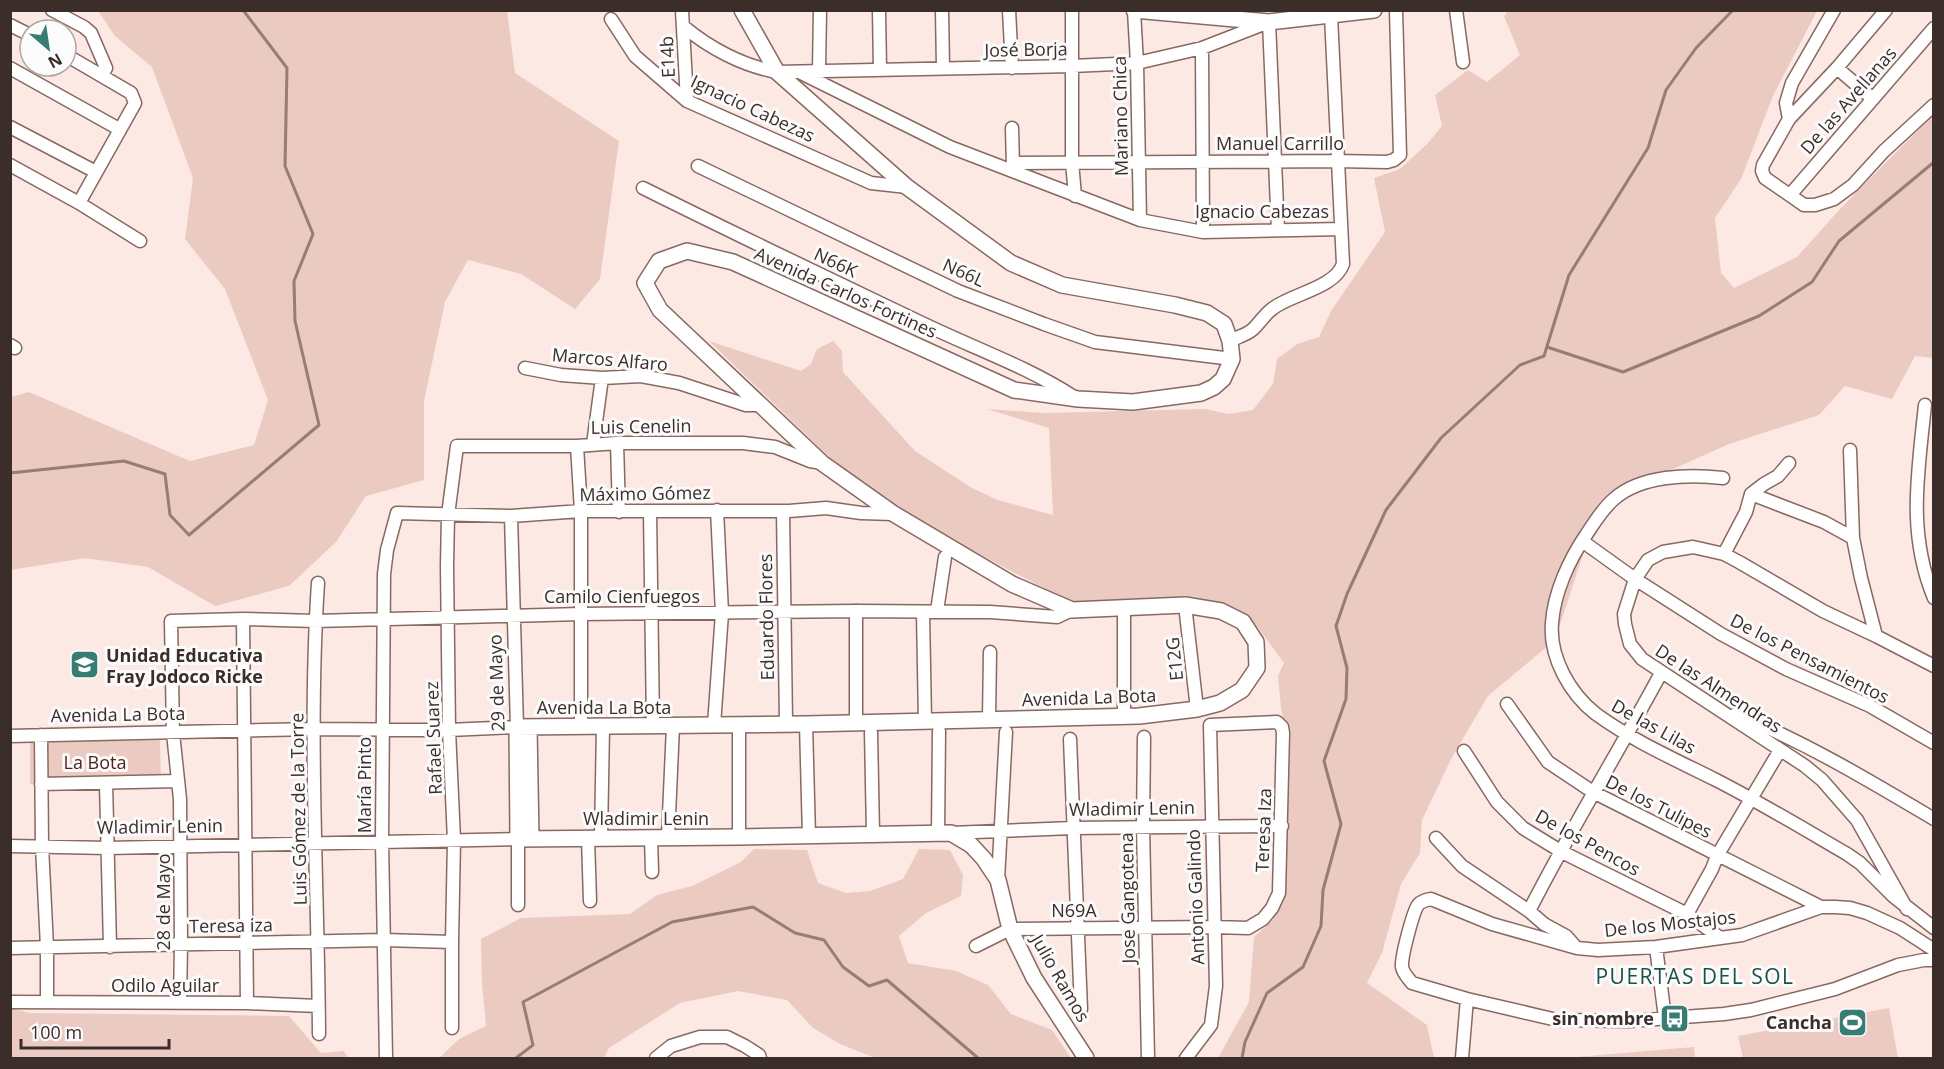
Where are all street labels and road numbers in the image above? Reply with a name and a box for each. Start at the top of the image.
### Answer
street label: E14b [654,36,680,78]
street label: José Borja [982,36,1068,62]
street label: De las Avellanas [1795,41,1901,159]
street label: Mariano Chica [1107,56,1133,176]
street label: Ignacio Cabezas [687,69,819,147]
street label: Manuel Carrillo [1216,131,1344,155]
street label: Ignacio Cabezas [1195,199,1329,223]
street label: Avenida Carlos Fortines [751,241,941,343]
street label: N66K [810,242,862,283]
street label: N66L [939,252,989,292]
street label: Marcos Alfaro [551,342,669,376]
street label: Luis Cenelin [590,413,692,439]
street label: Máximo Gómez [579,480,711,506]
street label: Eduardo Flores [753,553,779,681]
street label: Camilo Cienfuegos [544,584,700,608]
street label: De los Pensamientos [1726,608,1894,708]
street label: 29 de Mayo [482,634,510,732]
street label: E12G [1160,636,1188,682]
street label: De las Almendras [1651,638,1787,738]
street label: Rafael Suarez [419,681,447,795]
street label: Avenida La Bota [1021,683,1157,711]
street label: De las Lilas [1608,693,1700,759]
street label: Avenida La Bota [537,695,671,719]
street label: Avenida La Bota [50,701,186,727]
street label: Luis Gómez de la Torre [284,712,312,906]
street label: María Pinto [352,737,376,833]
street label: De los Tulipes [1602,769,1716,843]
street label: Teresa Iza [1250,787,1276,873]
street label: Wladimir Lenin [1069,795,1195,821]
street label: De los Pencos [1531,803,1645,881]
street label: Wladimir Lenin [583,806,709,830]
street label: Wladimir Lenin [97,813,223,839]
street label: Antonio Galindo [1181,829,1209,965]
street label: Jose Gangotena [1114,832,1140,966]
street label: 28 de Mayo [151,853,175,951]
street label: N69A [1051,898,1097,922]
street label: De los Mostajos [1603,904,1737,942]
street label: Teresa iza [189,912,273,938]
street label: Julio Ramos [1025,928,1096,1026]
street label: Odilo Aguilar [111,973,220,997]

